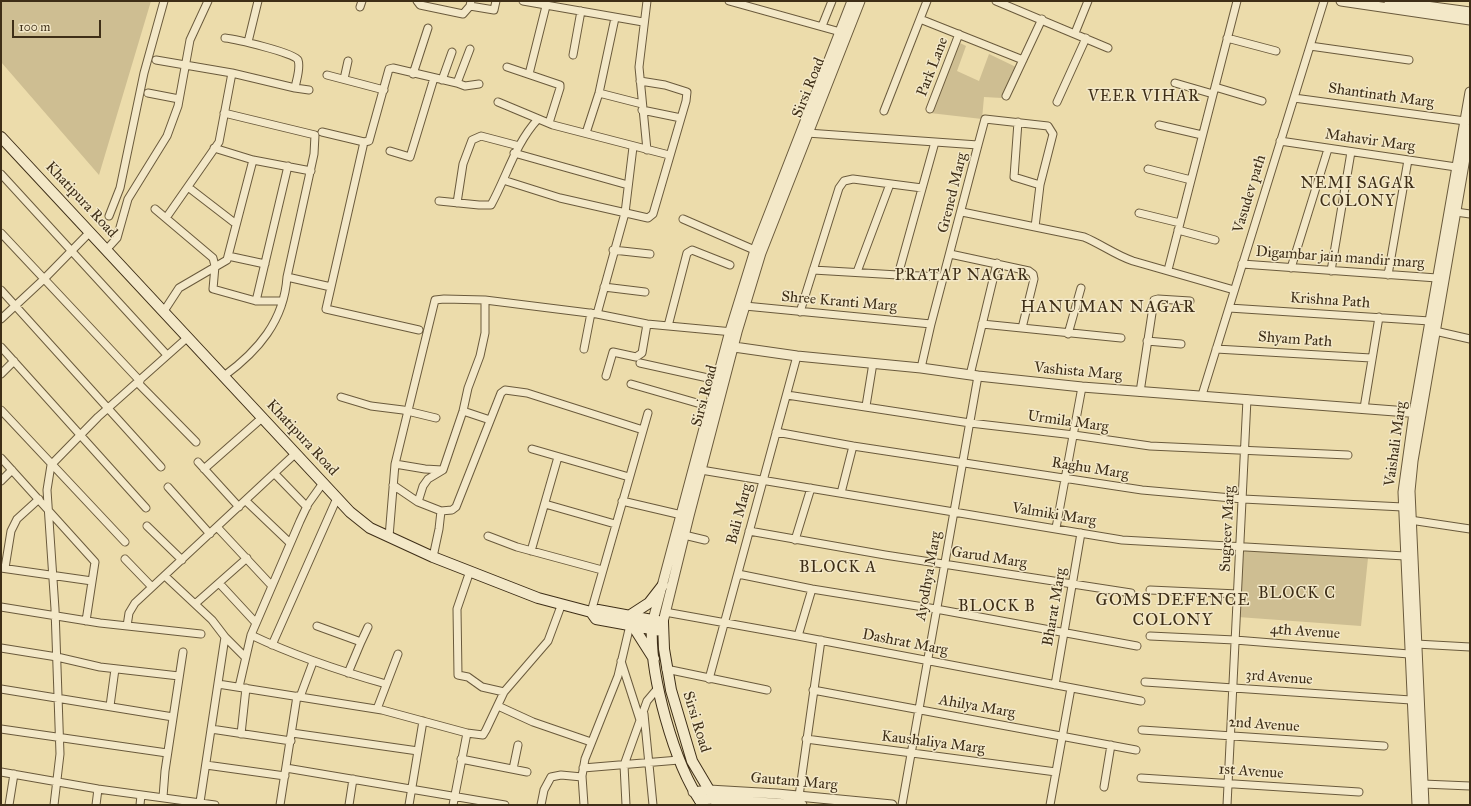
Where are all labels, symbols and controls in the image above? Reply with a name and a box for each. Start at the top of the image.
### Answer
scale bar [14,12,103,38]
text: 100 m [19,20,50,34]
street label: Park Lane [913,35,953,99]
street label: Sirsi Road [789,55,829,121]
street label: Shantinath Marg [1327,80,1435,112]
district label: VEER VIHAR [1088,87,1200,107]
street label: Mahavir Marg [1324,126,1416,156]
street label: Grened Marg [934,151,972,235]
street label: Vasudev path [1230,153,1270,235]
street label: Khatipura Road [41,158,121,242]
district label: NEMI SAGAR COLONY [1300,174,1416,212]
street label: Digambar jain mandir marg [1255,243,1425,273]
district label: PRATAP NAGAR [895,266,1029,286]
street label: Shree Kranti Marg [780,288,898,316]
street label: Krishna Path [1289,289,1371,313]
district label: HANUMAN NAGAR [1020,298,1196,318]
street label: Shyam Path [1257,328,1333,352]
street label: Vashista Marg [1033,359,1123,385]
street label: Sirsi Road [688,363,722,429]
street label: Khatipura Road [262,396,342,480]
street label: Vaishali Marg [1381,400,1411,488]
street label: Urmila Marg [1026,407,1110,437]
street label: Raghu Marg [1050,454,1130,484]
street label: Bali Marg [723,482,757,546]
street label: Sugreev Marg [1217,485,1239,573]
street label: Valmiki Marg [1011,499,1097,531]
street label: Ayodhya Marg [912,530,946,622]
street label: Garud Marg [950,543,1028,573]
district label: BLOCK A [799,558,877,578]
street label: Bharat Marg [1039,566,1071,648]
district label: BLOCK C [1258,584,1336,604]
district label: GOMS DEFENCE COLONY [1096,591,1250,631]
district label: BLOCK B [958,597,1036,617]
street label: 4th Avenue [1269,621,1341,643]
street label: Dashrat Marg [861,626,949,660]
street label: 3rd Avenue [1245,667,1313,689]
street label: Sirsi Road [678,689,714,755]
street label: Ahilya Marg [937,691,1017,723]
street label: 2nd Avenue [1228,714,1300,736]
street label: Kaushaliya Marg [880,728,986,758]
street label: 1st Avenue [1218,761,1284,783]
street label: Gautam Marg [750,769,838,795]

